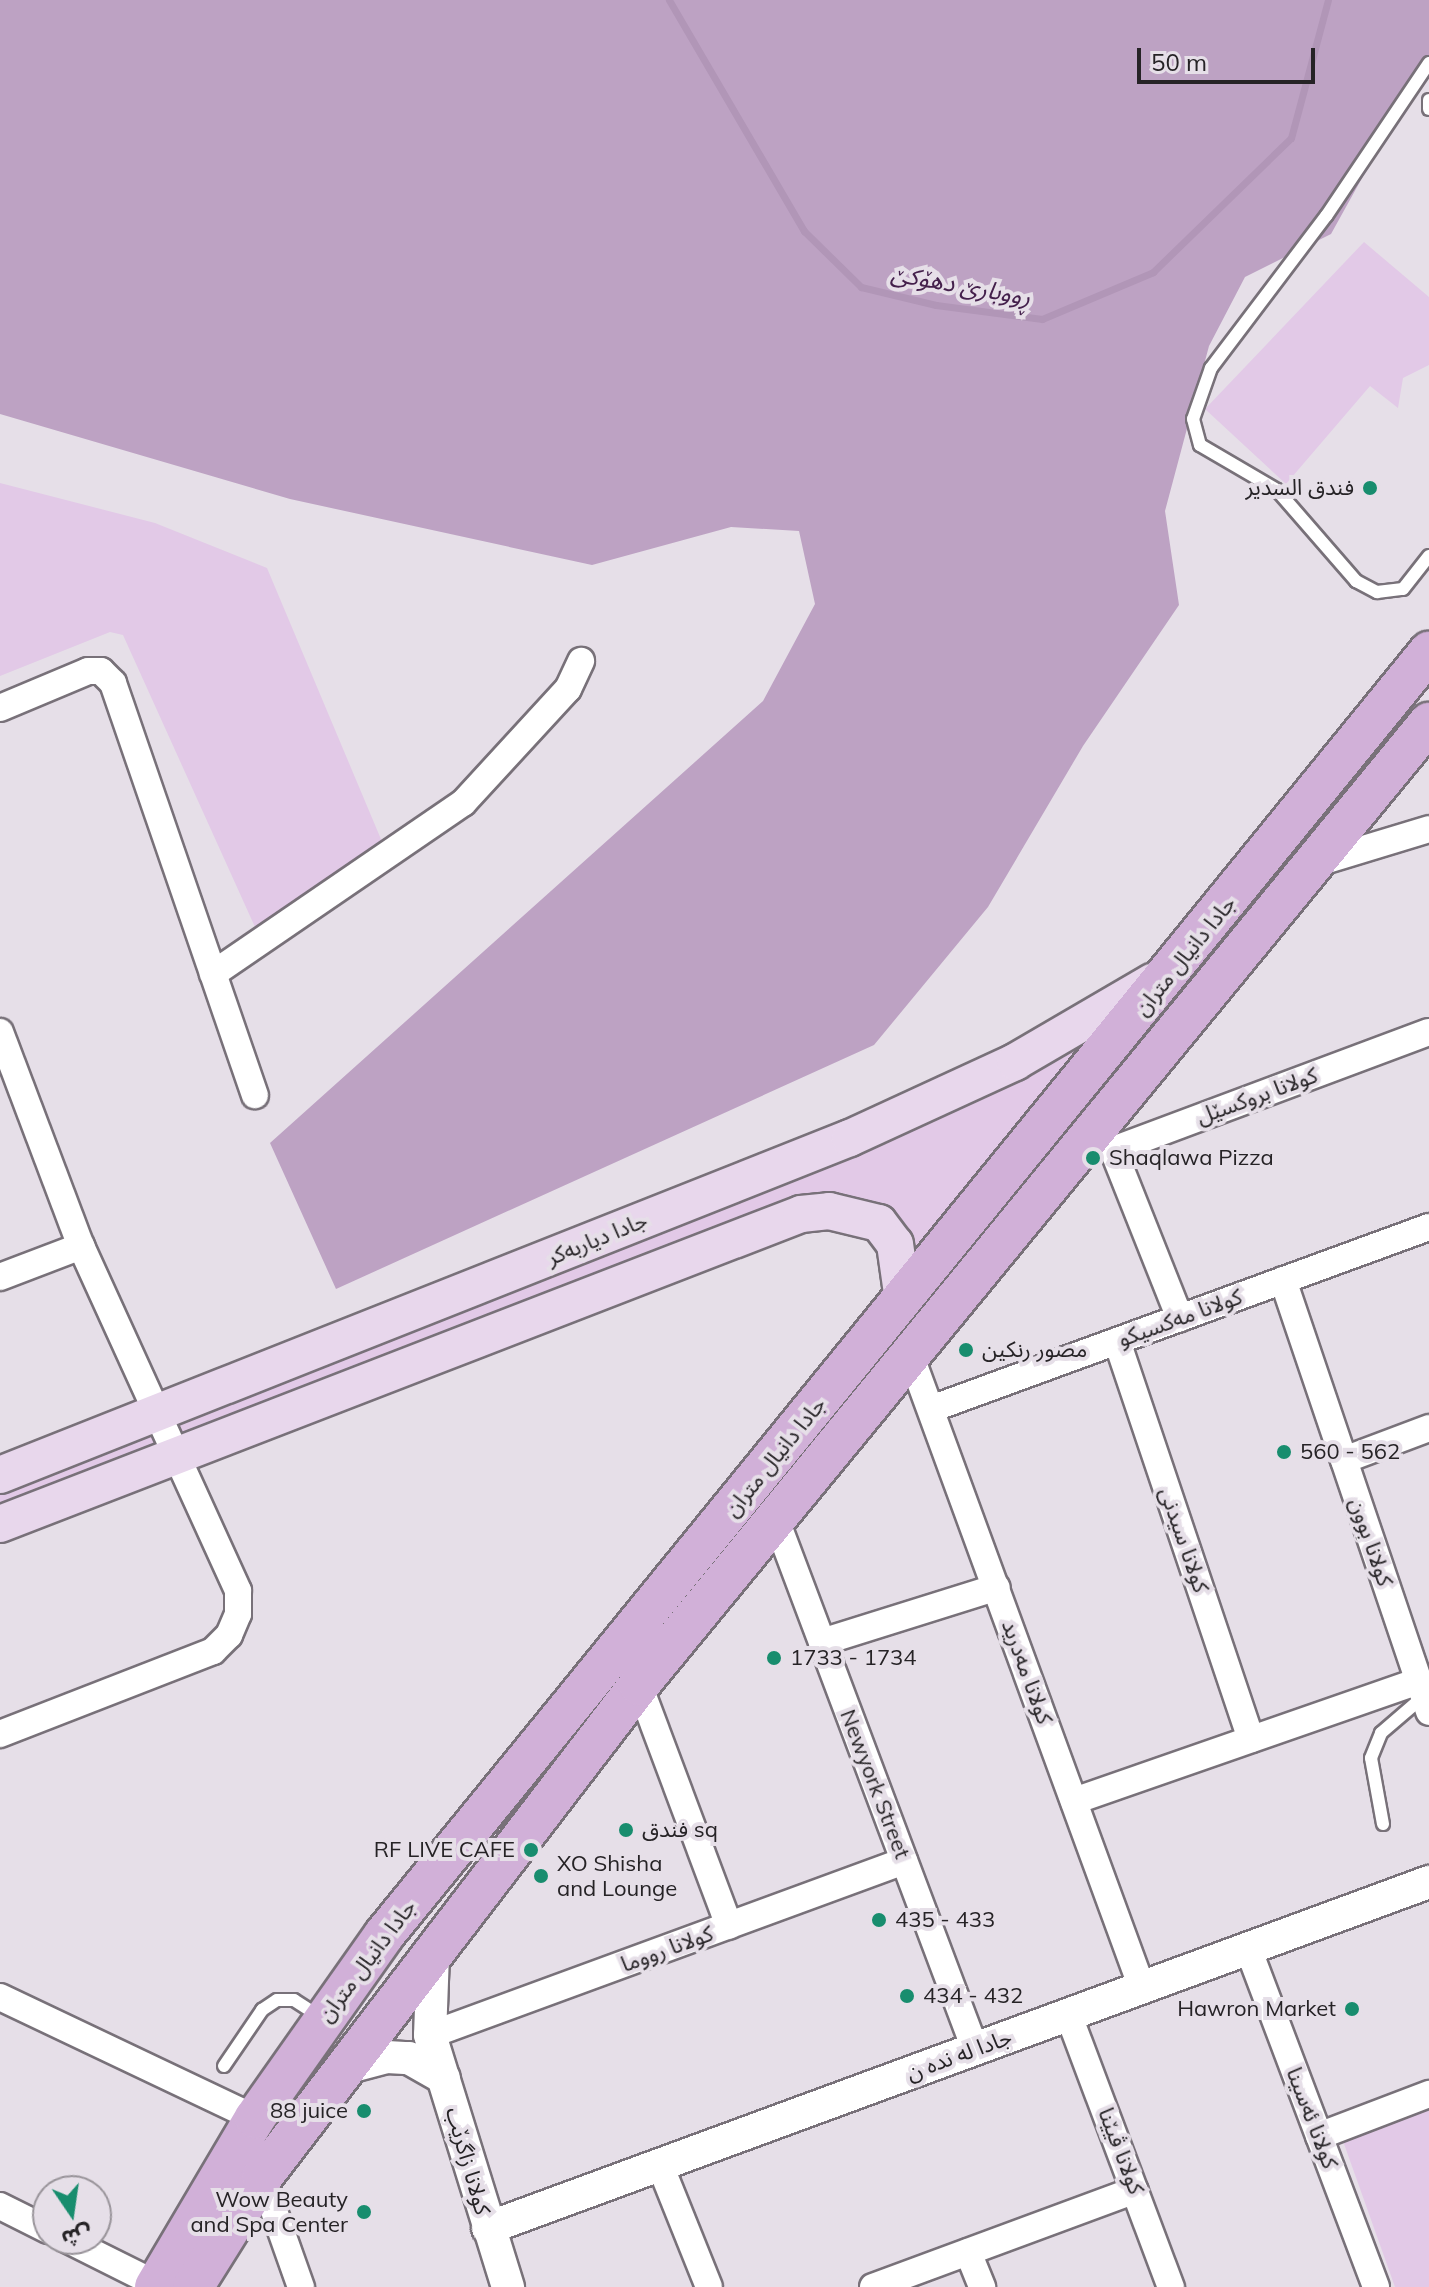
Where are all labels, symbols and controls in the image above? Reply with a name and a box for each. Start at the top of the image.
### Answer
scale bar [1141,32,1319,82]
text: 50 m [1151,47,1207,77]
water label: ڕووبارێ دهۆكێ [889,259,1033,311]
place label: فندق السدير [1245,475,1354,501]
marker: فندق السدير [1361,479,1379,497]
street label: جادا دانيال متران [1129,891,1241,1021]
street label: كولانا بروکسێل [1193,1062,1321,1130]
place label: Shaqlawa Pizza [1109,1145,1274,1171]
marker: Shaqlawa Pizza [1084,1149,1102,1167]
street label: جادا دیاربه‌كر [543,1207,651,1271]
street label: كولانا مەکسیکو [1114,1283,1246,1353]
place label: مصور رنكين [982,1337,1087,1363]
marker: مصور رنكين [957,1341,975,1359]
street label: جادا دانيال متران [719,1392,831,1522]
place label: 560 - 562 [1300,1439,1400,1465]
marker: 560 - 562 [1275,1443,1293,1461]
street label: كولانا سيدنى [1154,1484,1214,1596]
street label: كولانا بوون [1344,1494,1398,1590]
street label: كولانا مه‌درید [996,1616,1058,1728]
place label: 1733 - 1734 [790,1645,916,1671]
marker: 1733 - 1734 [765,1649,783,1667]
street label: Newyork Street [834,1706,916,1862]
place label: فندق sq [642,1817,718,1843]
marker: فندق sq [617,1821,635,1839]
place label: RF LIVE CAFE [374,1837,515,1863]
marker: RF LIVE CAFE [522,1841,540,1859]
place label: XO Shisha and Lounge [557,1850,677,1902]
marker: XO Shisha and Lounge [532,1867,550,1885]
street label: جادا دانيال متران [312,1895,422,2027]
place label: 435 - 433 [895,1907,995,1933]
marker: 435 - 433 [870,1911,888,1929]
street label: كولانا رووما [617,1920,717,1978]
place label: 434 - 432 [923,1983,1023,2009]
marker: 434 - 432 [898,1987,916,2005]
place label: Hawron Market [1177,1996,1336,2022]
marker: Hawron Market [1343,2000,1361,2018]
street label: جادا له نده ن [903,2024,1015,2086]
street label: كولانا ئەسینا [1281,2064,1343,2172]
place label: 88 juice [270,2098,348,2124]
marker: 88 juice [355,2102,373,2120]
street label: كولانا زاگرێب [440,2104,496,2218]
street label: كولانا ڤیێنا [1092,2104,1150,2198]
north arrow [32,2175,112,2255]
place label: Wow Beauty and Spa Center [190,2186,348,2238]
marker: Wow Beauty and Spa Center [355,2203,373,2221]
text: ش [59,2219,95,2253]

